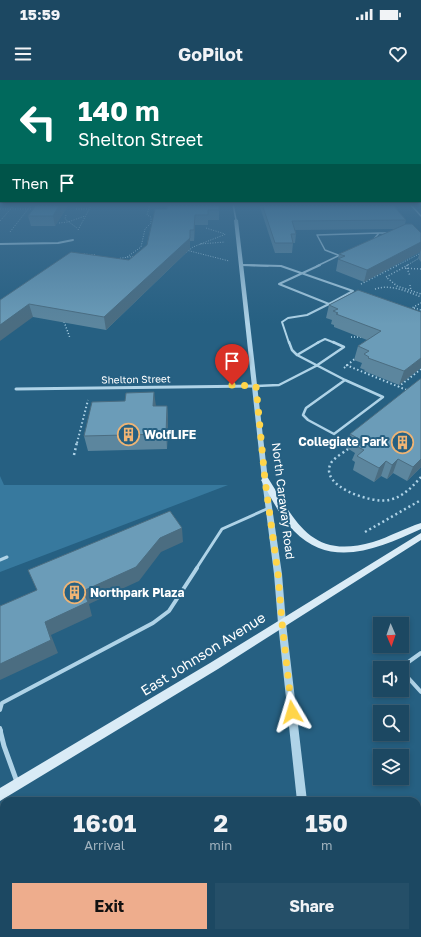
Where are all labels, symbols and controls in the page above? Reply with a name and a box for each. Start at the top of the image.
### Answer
text: 15:59 [20,5,60,23]
icon: menu [12,43,34,65]
text: GoPilot [178,43,243,65]
icon: heart [387,43,409,65]
text: 140 m [78,94,160,127]
icon: left [12,96,64,148]
text: Shelton Street [78,128,203,150]
icon: arrive [56,172,78,194]
text: Then [12,174,48,192]
pin [215,344,249,385]
icon: arrive [221,350,243,372]
street label: Shelton Street [101,372,171,386]
building icon: WolfLIFE [116,422,142,448]
place label: WolfLIFE [144,427,196,442]
building icon: Collegiate Park [390,429,416,455]
place label: Collegiate Park [298,434,388,449]
street label: North Caraway Road [269,442,298,560]
building icon: Northpark Plaza [62,580,88,606]
place label: Northpark Plaza [90,585,184,600]
street label: East Johnson Avenue [137,608,268,699]
north arrow [373,617,409,653]
map controls [373,617,409,785]
button: sound [373,661,409,697]
position arrow [271,691,313,733]
button: search [373,705,409,741]
button: layers [373,749,409,785]
text: 16:01 [73,808,136,837]
text: 2 [213,808,228,837]
text: 150 [305,808,348,837]
text: Arrival [84,837,125,853]
text: min [209,837,232,853]
text: m [321,837,332,853]
button: Exit [12,883,207,929]
button: Share [215,883,409,929]

